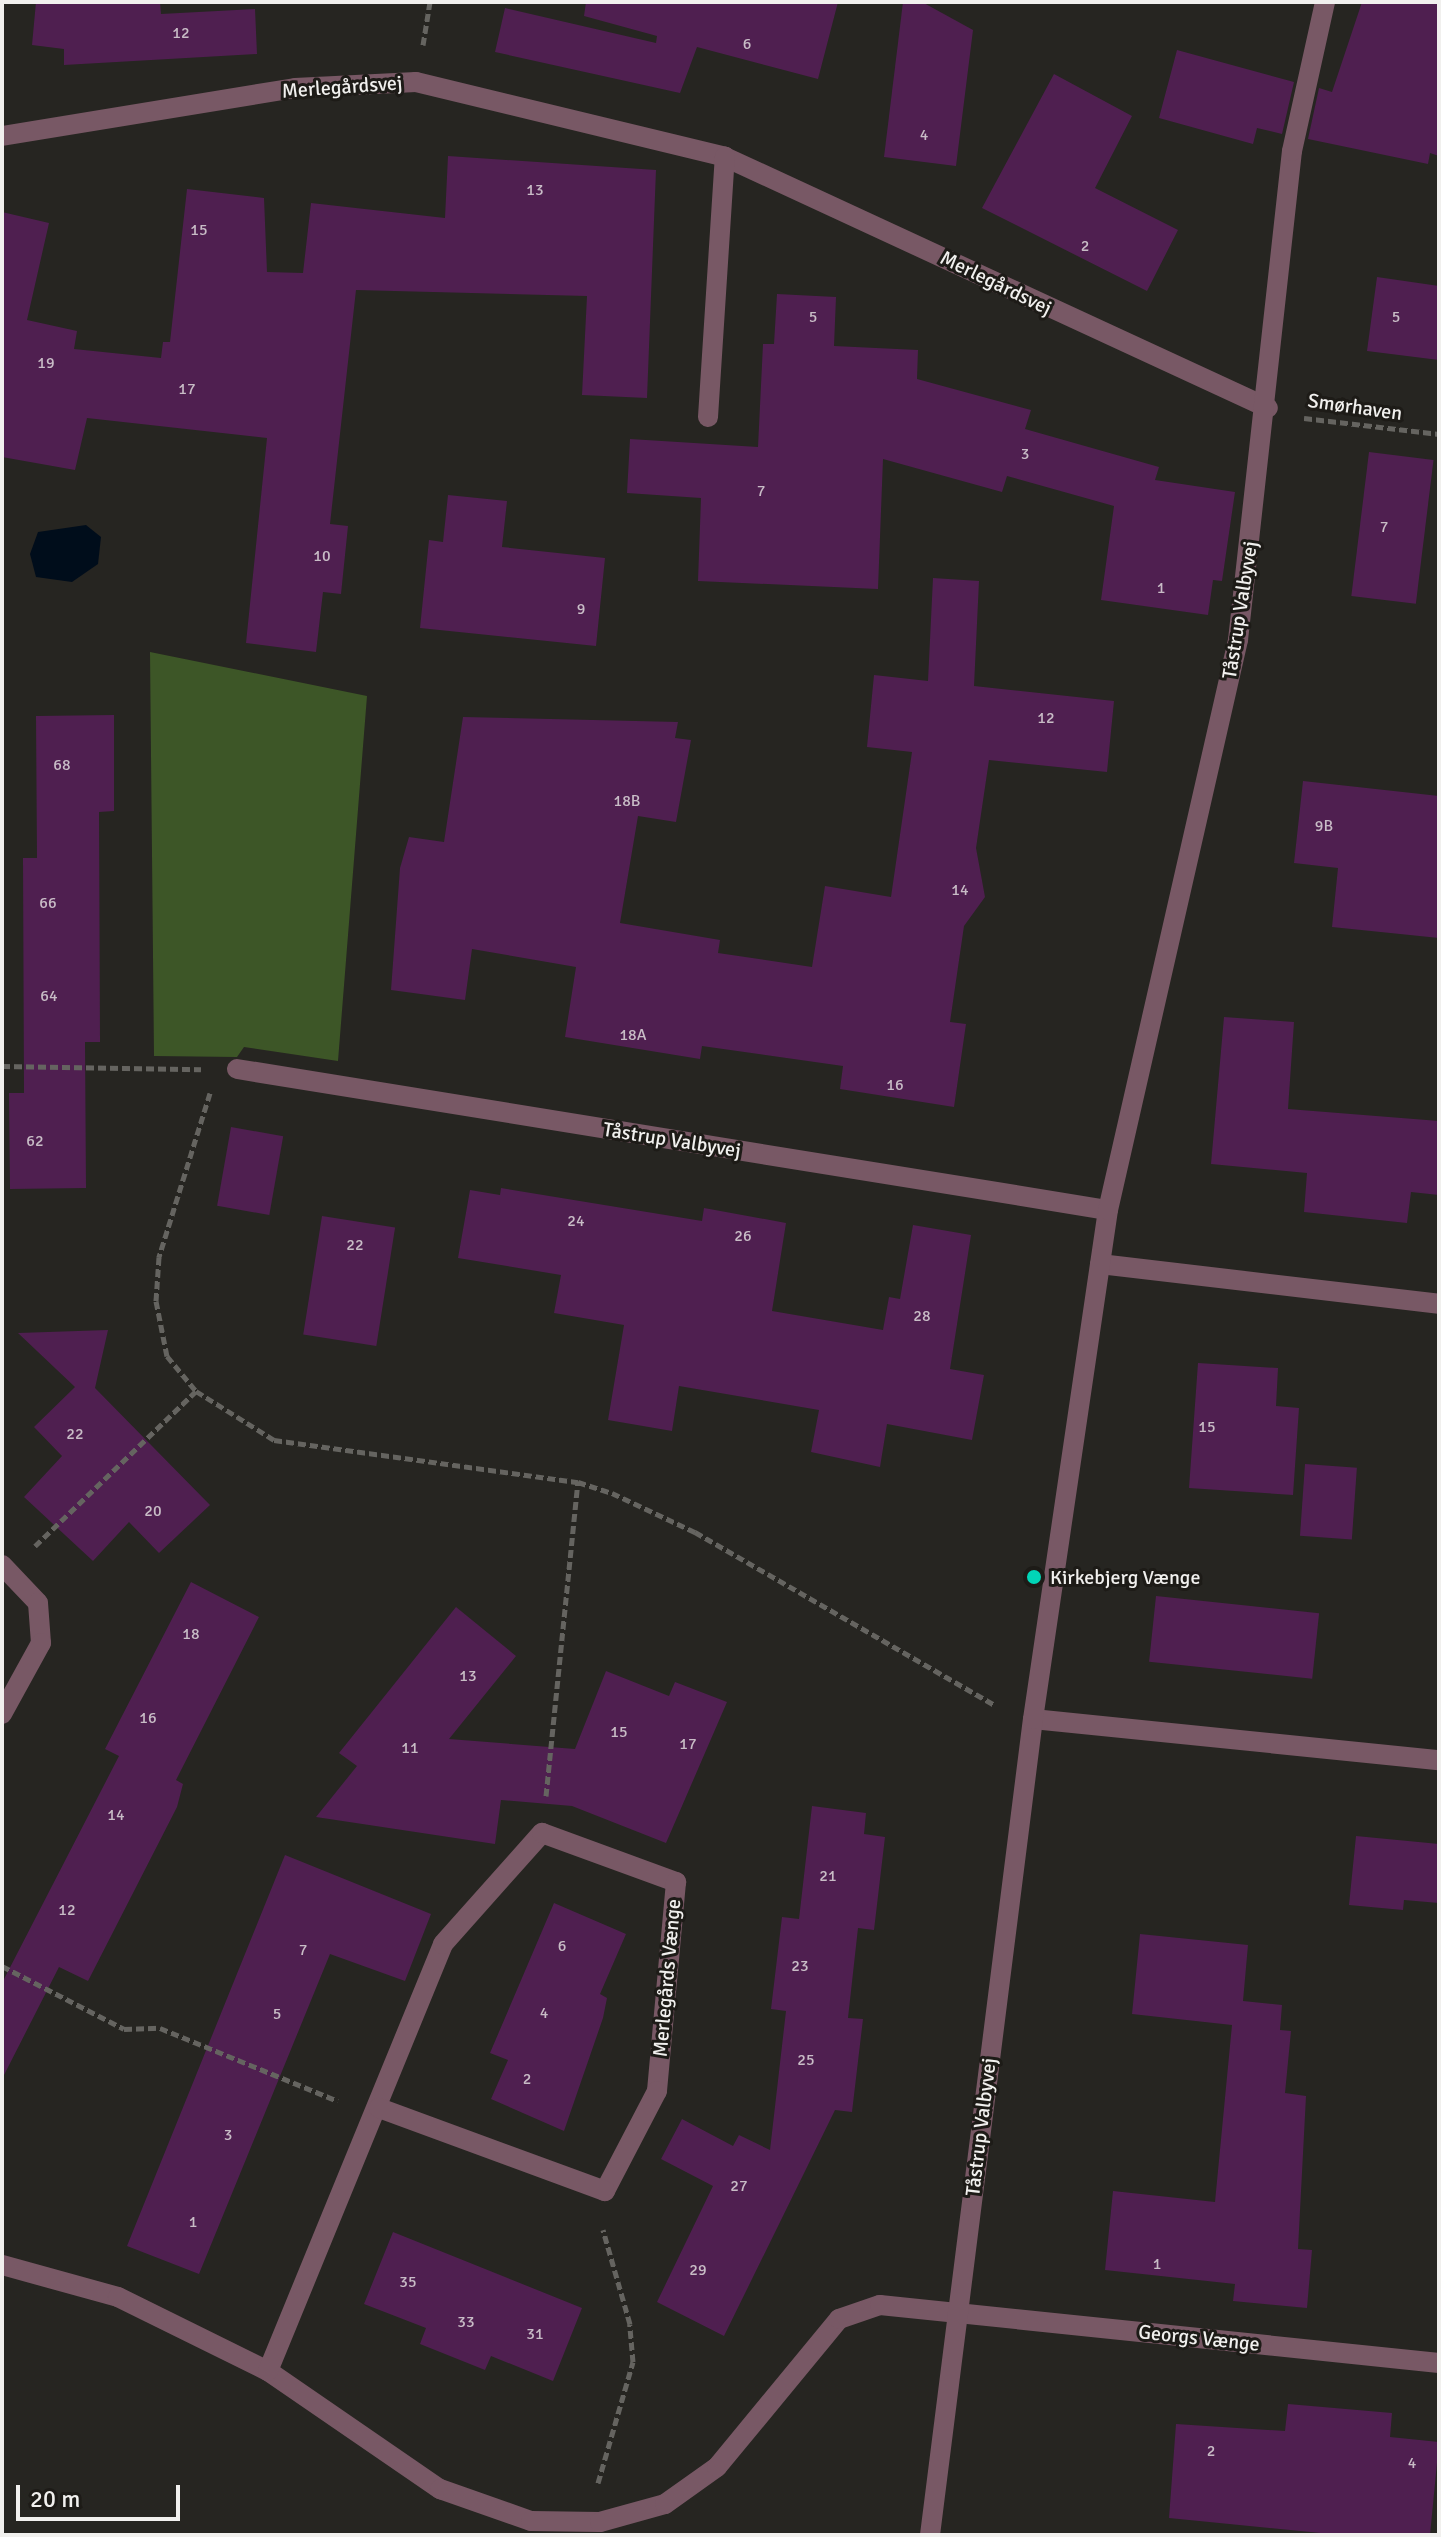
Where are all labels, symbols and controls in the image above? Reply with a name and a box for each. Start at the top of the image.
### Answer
house number: 12 [172,23,190,43]
house number: 6 [743,34,751,54]
street label: Merlegårdsvej [281,71,403,103]
house number: 4 [920,125,928,145]
house number: 13 [526,180,544,200]
house number: 15 [190,220,208,240]
house number: 2 [1081,236,1089,256]
street label: Merlegårdsvej [936,246,1056,320]
house number: 5 [809,307,817,327]
house number: 5 [1392,307,1400,327]
house number: 19 [37,353,55,373]
house number: 17 [178,379,196,399]
street label: Smørhaven [1306,388,1404,426]
house number: 3 [1021,444,1029,464]
house number: 7 [757,481,765,501]
house number: 7 [1380,517,1388,537]
street label: Tåstrup Valbyvej [1217,539,1263,681]
house number: 10 [313,546,331,566]
house number: 1 [1157,578,1165,598]
house number: 9 [577,599,585,619]
house number: 12 [1037,708,1055,728]
house number: 68 [53,755,71,775]
house number: 18B [614,791,640,811]
house number: 9B [1315,816,1333,836]
house number: 14 [951,880,969,900]
house number: 66 [39,893,57,913]
house number: 64 [40,986,58,1006]
house number: 18A [619,1025,647,1045]
house number: 16 [886,1075,904,1095]
street label: Tåstrup Valbyvej [601,1117,743,1163]
house number: 62 [26,1131,44,1151]
house number: 24 [567,1211,585,1231]
house number: 26 [734,1226,752,1246]
house number: 22 [346,1235,364,1255]
house number: 28 [913,1306,931,1326]
house number: 15 [1198,1417,1216,1437]
house number: 22 [66,1424,84,1444]
house number: 20 [144,1501,162,1521]
place label: Kirkebjerg Vænge [1050,1565,1200,1589]
marker: Kirkebjerg Vænge [1025,1568,1043,1586]
house number: 18 [182,1624,200,1644]
house number: 13 [459,1666,477,1686]
house number: 16 [139,1708,157,1728]
house number: 15 [610,1722,628,1742]
house number: 17 [679,1734,697,1754]
house number: 11 [401,1738,419,1758]
house number: 14 [107,1805,125,1825]
house number: 21 [819,1866,837,1886]
street label: Merlegårds Vænge [648,1898,686,2058]
house number: 12 [58,1900,76,1920]
house number: 6 [558,1936,566,1956]
house number: 7 [299,1940,307,1960]
house number: 23 [791,1956,809,1976]
house number: 4 [540,2003,548,2023]
house number: 5 [273,2004,281,2024]
house number: 25 [797,2050,815,2070]
street label: Tåstrup Valbyvej [961,2056,1001,2198]
house number: 2 [523,2069,531,2089]
house number: 3 [224,2125,232,2145]
house number: 27 [730,2176,748,2196]
house number: 1 [189,2212,197,2232]
house number: 1 [1153,2254,1161,2274]
house number: 29 [689,2260,707,2280]
house number: 35 [399,2272,417,2292]
house number: 33 [457,2312,475,2332]
street label: Georgs Vænge [1137,2320,1261,2356]
house number: 31 [526,2324,544,2344]
house number: 2 [1207,2441,1215,2461]
house number: 4 [1408,2453,1416,2473]
scale bar [20,2469,184,2519]
text: 20 m [30,2484,80,2514]

